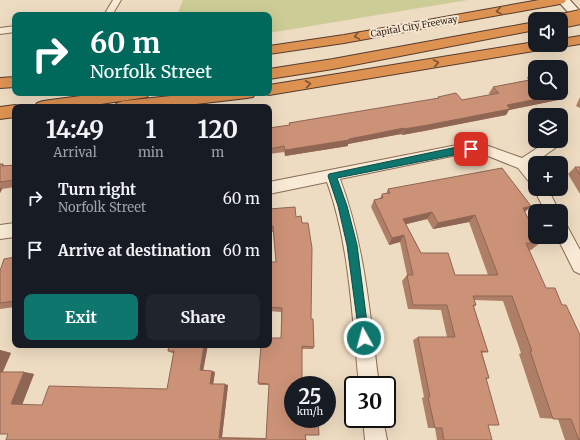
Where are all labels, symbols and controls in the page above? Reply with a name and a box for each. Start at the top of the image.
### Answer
one-way arrow [496,6,502,15]
map controls [528,12,568,244]
button: sound [528,12,568,52]
street label: Capital City Freeway [370,13,459,39]
text: 60 m [90,25,160,61]
icon: right [24,28,76,80]
one-way arrow [354,32,360,40]
one-way arrow [433,59,439,68]
text: Norfolk Street [90,60,212,83]
button: search [528,60,568,100]
one-way arrow [305,80,311,89]
button: layers [528,108,568,148]
text: 14:49 [46,114,104,145]
text: 1 [145,114,156,145]
text: 120 [198,114,238,145]
pin [454,132,488,166]
icon: arrive [460,138,482,160]
text: Arrival [53,144,97,161]
text: min [138,144,164,161]
text: m [211,144,224,161]
button: + [528,156,568,196]
text: Turn right [58,180,136,199]
icon: right [24,187,46,209]
text: 60 m [223,189,260,208]
text: Norfolk Street [58,199,146,216]
button: − [528,204,568,244]
icon: arrive [24,239,46,261]
text: Arrive at destination [58,241,211,260]
text: 60 m [223,241,260,260]
button: Exit [24,294,138,340]
button: Share [146,294,260,340]
position arrow [343,317,385,359]
speed limit sign: 30 [344,376,396,428]
text: 25 [299,384,321,409]
text: km/h [297,405,323,418]

